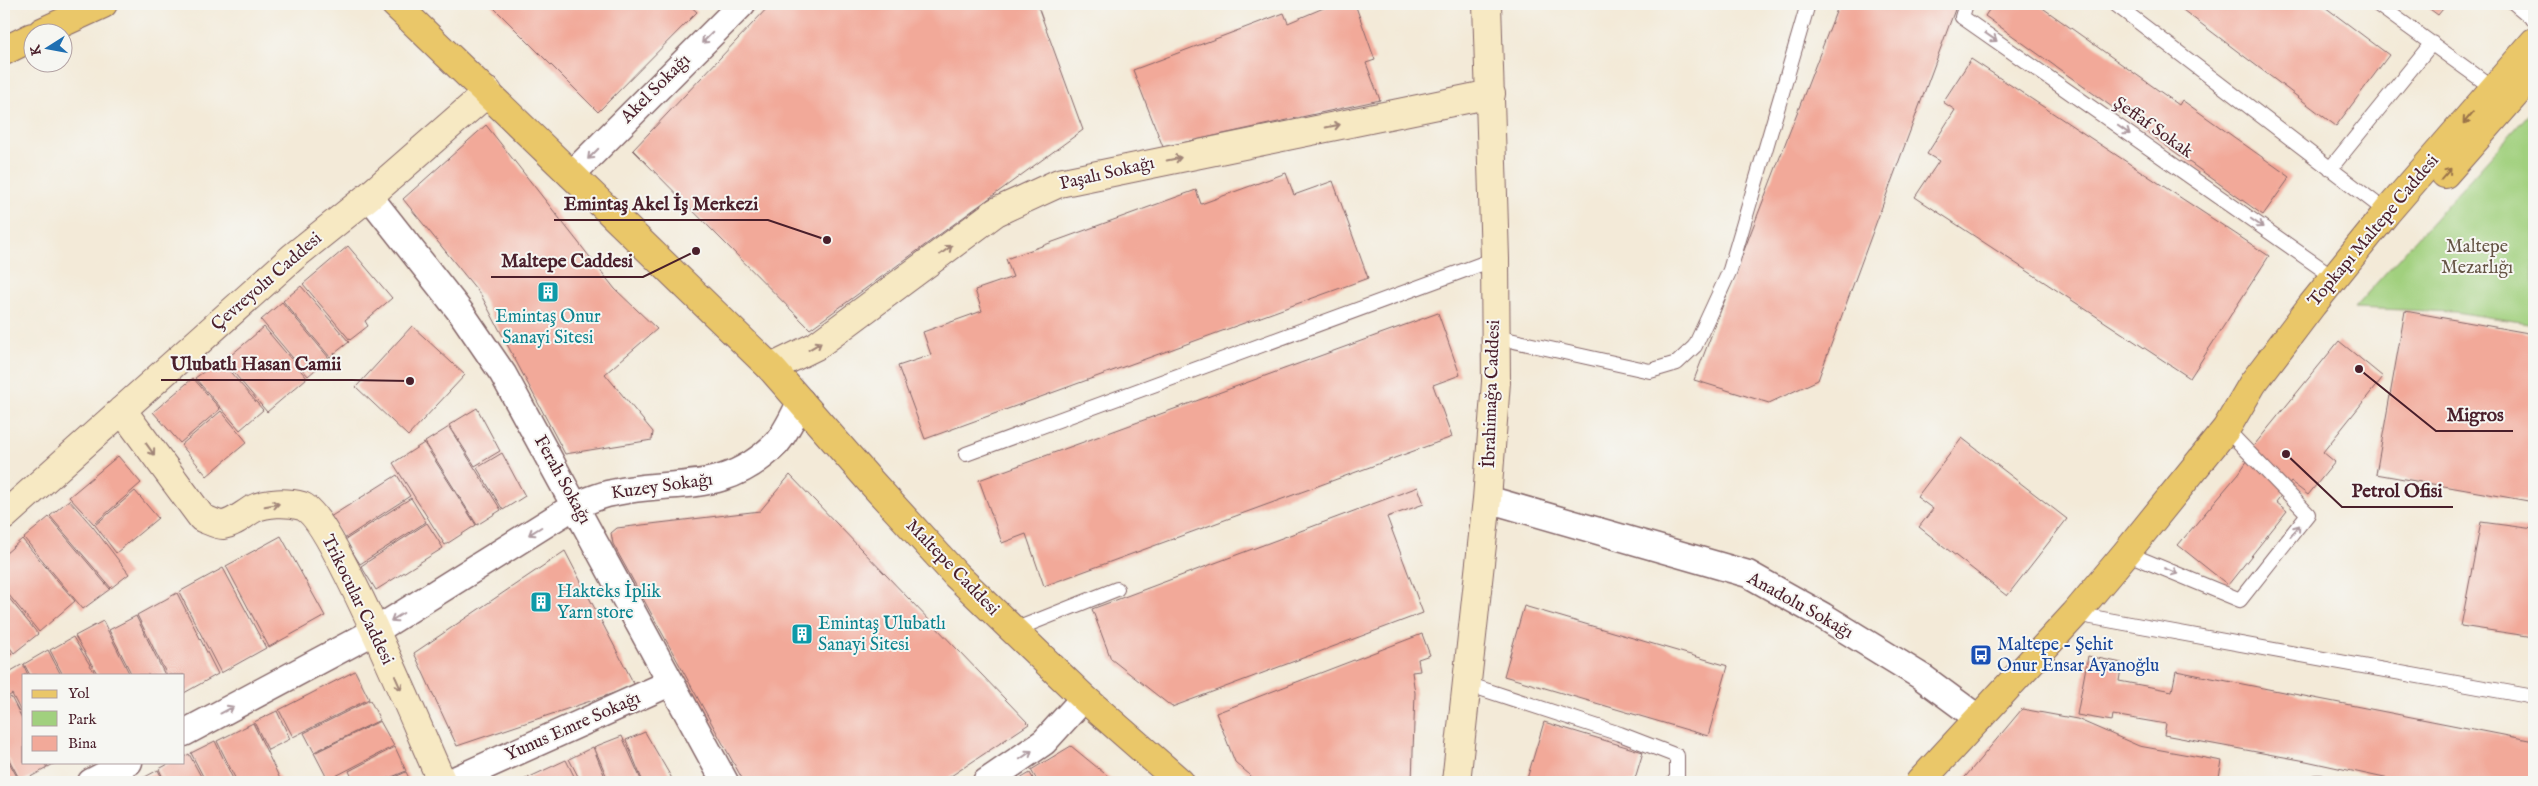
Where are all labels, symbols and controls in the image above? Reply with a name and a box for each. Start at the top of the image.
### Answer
north arrow [22,22,72,72]
one-way arrow [701,32,713,45]
one-way arrow [1984,32,1998,42]
text: K [26,43,46,57]
street label: Akel Sokağı [615,49,696,130]
street label: Şeffaf Sokak [2109,92,2198,164]
one-way arrow [2462,112,2474,125]
one-way arrow [1325,121,1341,130]
one-way arrow [2117,125,2131,135]
one-way arrow [587,148,599,160]
street label: Topkapı Maltepe Caddesi [2303,150,2445,312]
street label: Paşalı Sokağı [1057,152,1157,196]
one-way arrow [1166,153,1182,163]
one-way arrow [2440,168,2451,181]
callout: Emintaş Akel İş Merkezi [554,186,768,220]
text: Emintaş Akel İş Merkezi [564,192,758,217]
one-way arrow [2250,218,2264,228]
street label: Çevreyolu Caddesi [207,227,327,336]
park label: Maltepe Mezarlığı [2441,236,2513,280]
callout: Maltepe Caddesi [491,243,643,277]
one-way arrow [939,244,952,255]
text: Maltepe Caddesi [501,250,633,274]
building icon: Emintaş Onur Sanayi Sitesi [536,280,560,304]
place label: Emintaş Onur Sanayi Sitesi [495,306,601,350]
street label: İbrahimağa Caddesi [1477,319,1506,469]
one-way arrow [808,341,823,351]
callout: Ulubatlı Hasan Camii [161,346,352,380]
text: Ulubatlı Hasan Camii [170,353,341,377]
callout: Migros [2436,397,2513,431]
text: Migros [2446,404,2504,428]
street label: Ferah Sokağı [528,431,596,529]
one-way arrow [145,442,156,455]
street label: Kuzey Sokağı [610,468,715,506]
callout: Petrol Ofisi [2342,473,2453,507]
text: Petrol Ofisi [2351,480,2443,504]
one-way arrow [264,499,280,509]
street label: Maltepe Caddesi [900,515,1004,621]
one-way arrow [2289,524,2300,537]
one-way arrow [528,526,542,536]
street label: Trikocular Caddesi [316,531,399,669]
street label: Anadolu Sokağı [1742,567,1857,645]
one-way arrow [2163,567,2178,577]
place label: Hakteks İplik Yarn store [557,580,661,625]
building icon: Hakteks İplik Yarn store [529,590,553,614]
one-way arrow [390,612,404,622]
place label: Emintaş Ulubatlı Sanayi Sitesi [818,613,946,657]
building icon: Emintaş Ulubatlı Sanayi Sitesi [790,622,814,646]
place label: Maltepe - Şehit Onur Ensar Ayanoğlu [1997,634,2159,678]
bus stop icon: Maltepe - Şehit Onur Ensar Ayanoğlu [1969,643,1993,667]
legend [22,674,185,764]
one-way arrow [393,675,403,690]
text: Yol [68,684,90,703]
street label: Yunus Emre Sokağı [502,687,644,767]
one-way arrow [219,705,234,715]
text: Park [68,710,98,729]
text: Bina [68,734,97,753]
one-way arrow [1019,750,1033,760]

